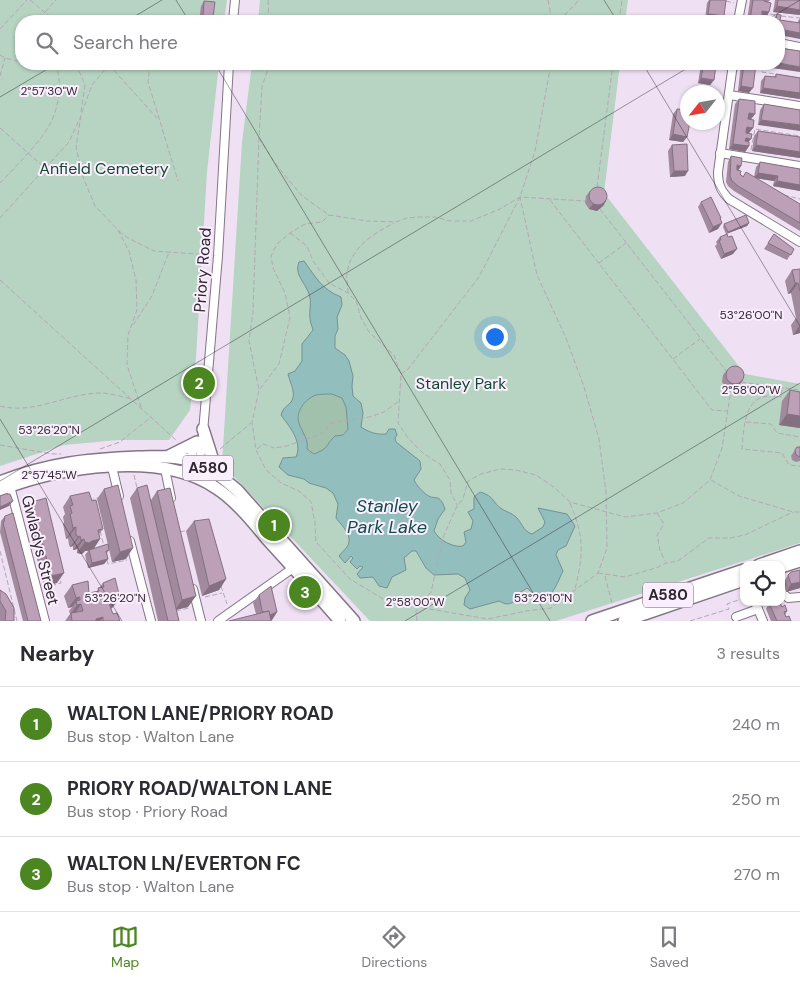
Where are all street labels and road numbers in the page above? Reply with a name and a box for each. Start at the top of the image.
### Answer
street label: Priory Road [189,227,216,313]
road number: A580 [183,456,233,480]
street label: Gwladys Street [17,493,64,607]
road number: A580 [643,582,693,608]

